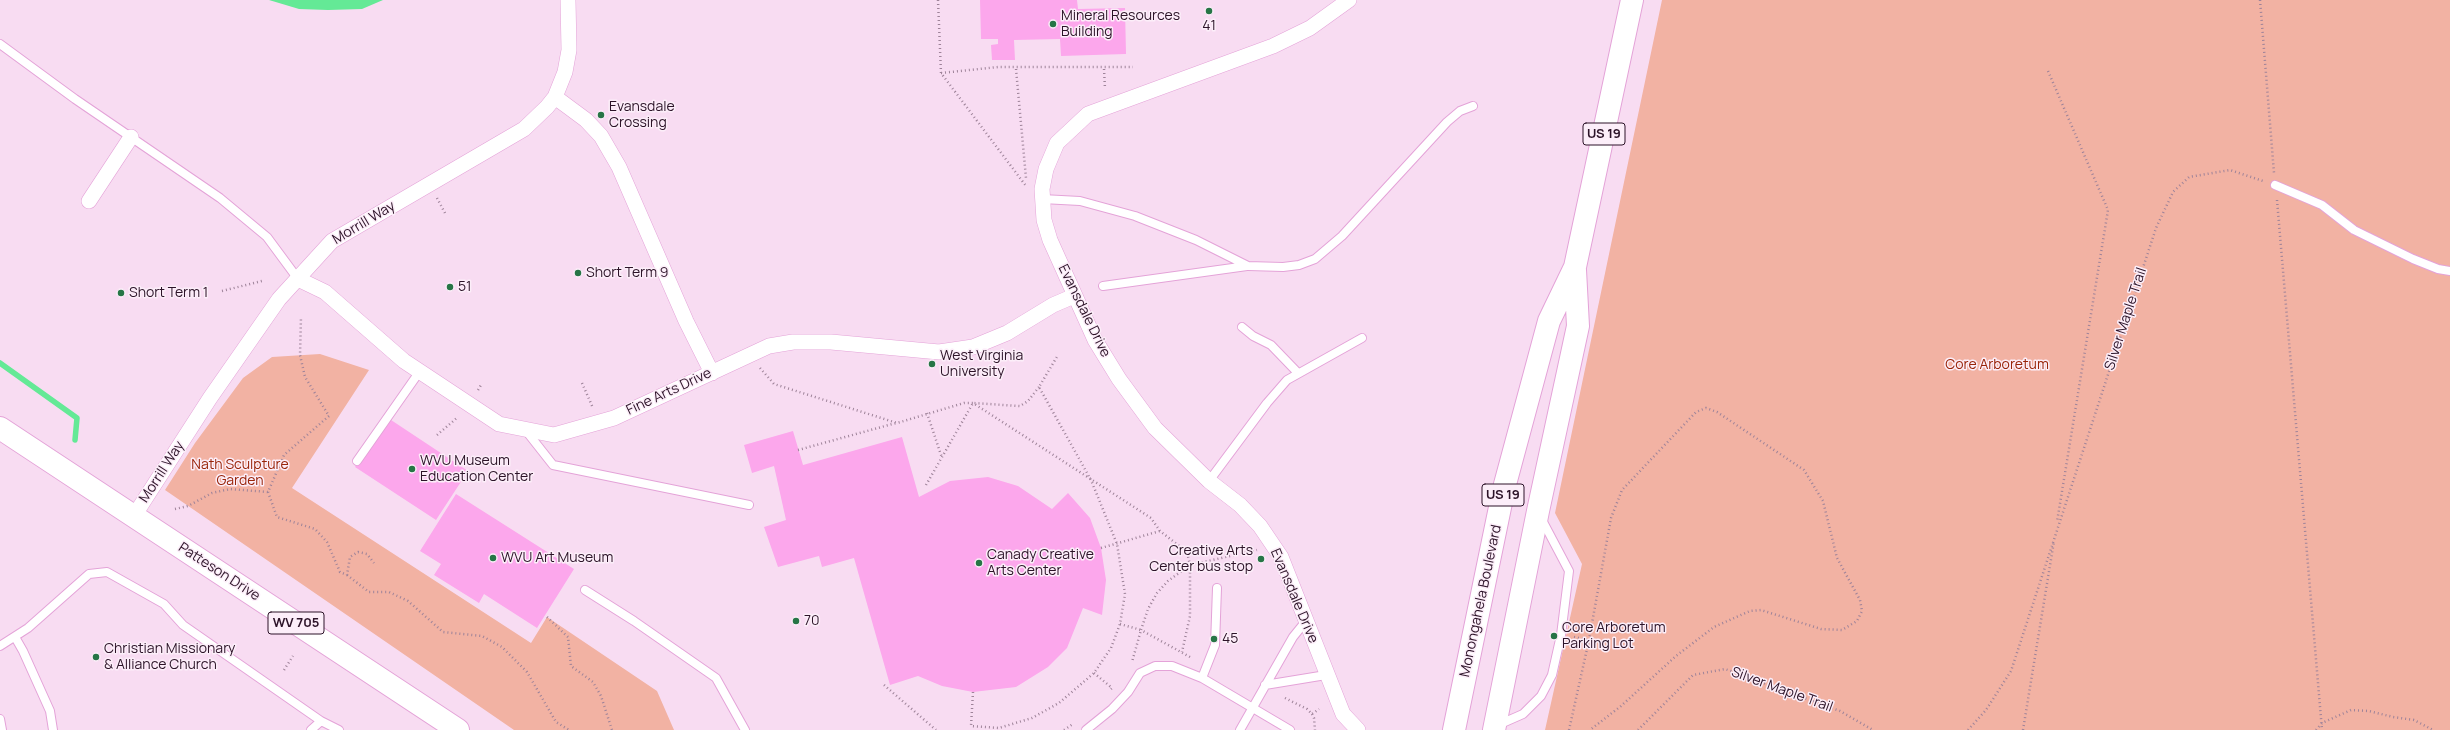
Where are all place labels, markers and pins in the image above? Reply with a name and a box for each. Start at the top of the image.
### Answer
marker: 41 [1204,6,1214,16]
place label: Mineral Resources Building [1061,8,1180,40]
place label: 41 [1202,18,1216,34]
marker: Mineral Resources Building [1048,19,1058,29]
place label: Evansdale Crossing [609,99,675,132]
marker: Evansdale Crossing [596,110,606,120]
place label: Short Term 9 [586,265,669,281]
marker: Short Term 9 [573,268,583,278]
place label: 51 [458,279,472,295]
marker: 51 [445,282,455,292]
place label: Short Term 1 [129,285,208,301]
marker: Short Term 1 [116,288,126,298]
place label: West Virginia University [940,348,1023,380]
marker: West Virginia University [927,359,937,369]
place label: WVU Museum Education Center [420,453,533,486]
marker: WVU Museum Education Center [407,464,417,474]
place label: Creative Arts Center bus stop [1149,543,1253,576]
place label: Canady Creative Arts Center [987,547,1094,580]
place label: WVU Art Museum [501,550,613,566]
marker: WVU Art Museum [488,553,498,563]
marker: Creative Arts Center bus stop [1256,554,1266,564]
marker: Canady Creative Arts Center [974,558,984,568]
place label: 70 [804,613,820,629]
marker: 70 [791,616,801,626]
place label: Core Arboretum Parking Lot [1562,620,1666,652]
place label: 45 [1222,631,1238,647]
marker: Core Arboretum Parking Lot [1549,631,1559,641]
marker: 45 [1209,634,1219,644]
place label: Christian Missionary & Alliance Church [104,641,235,674]
marker: Christian Missionary & Alliance Church [91,652,101,662]

